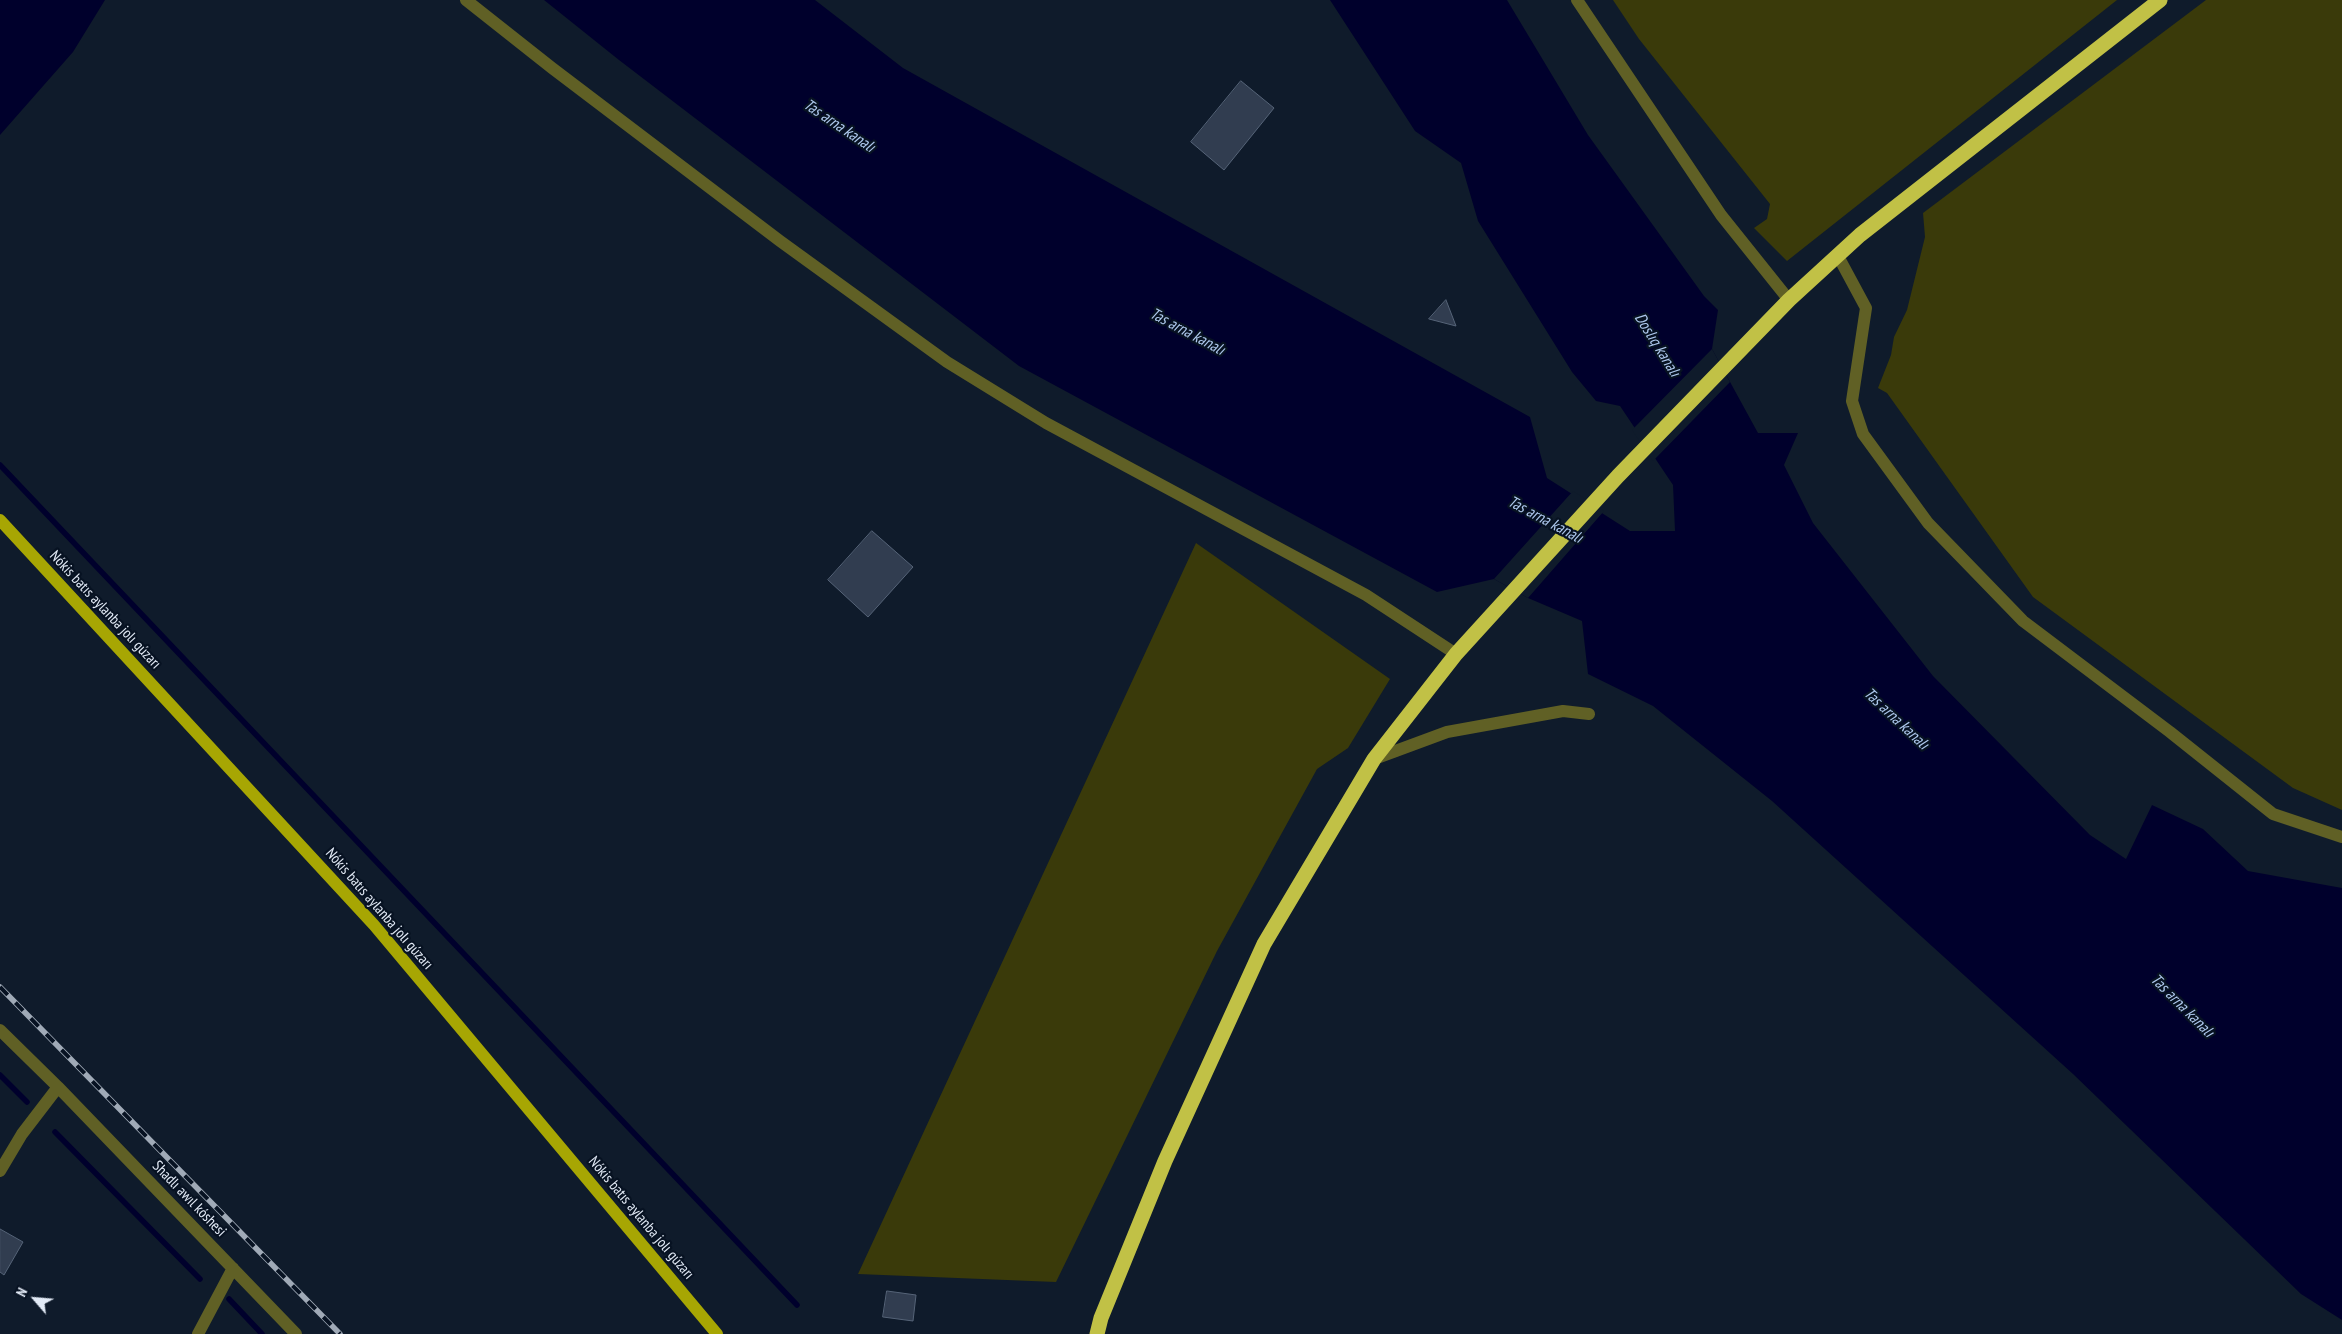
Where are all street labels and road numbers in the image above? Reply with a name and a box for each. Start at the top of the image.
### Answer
street label: Nókis batıs aylanba jolı gúzarı [46,547,164,673]
street label: Nókis batıs aylanba jolı gúzarı [321,845,437,973]
street label: Nókis batıs aylanba jolı gúzarı [584,1153,698,1283]
street label: Shadlı awıl kóshesi [148,1157,230,1241]

